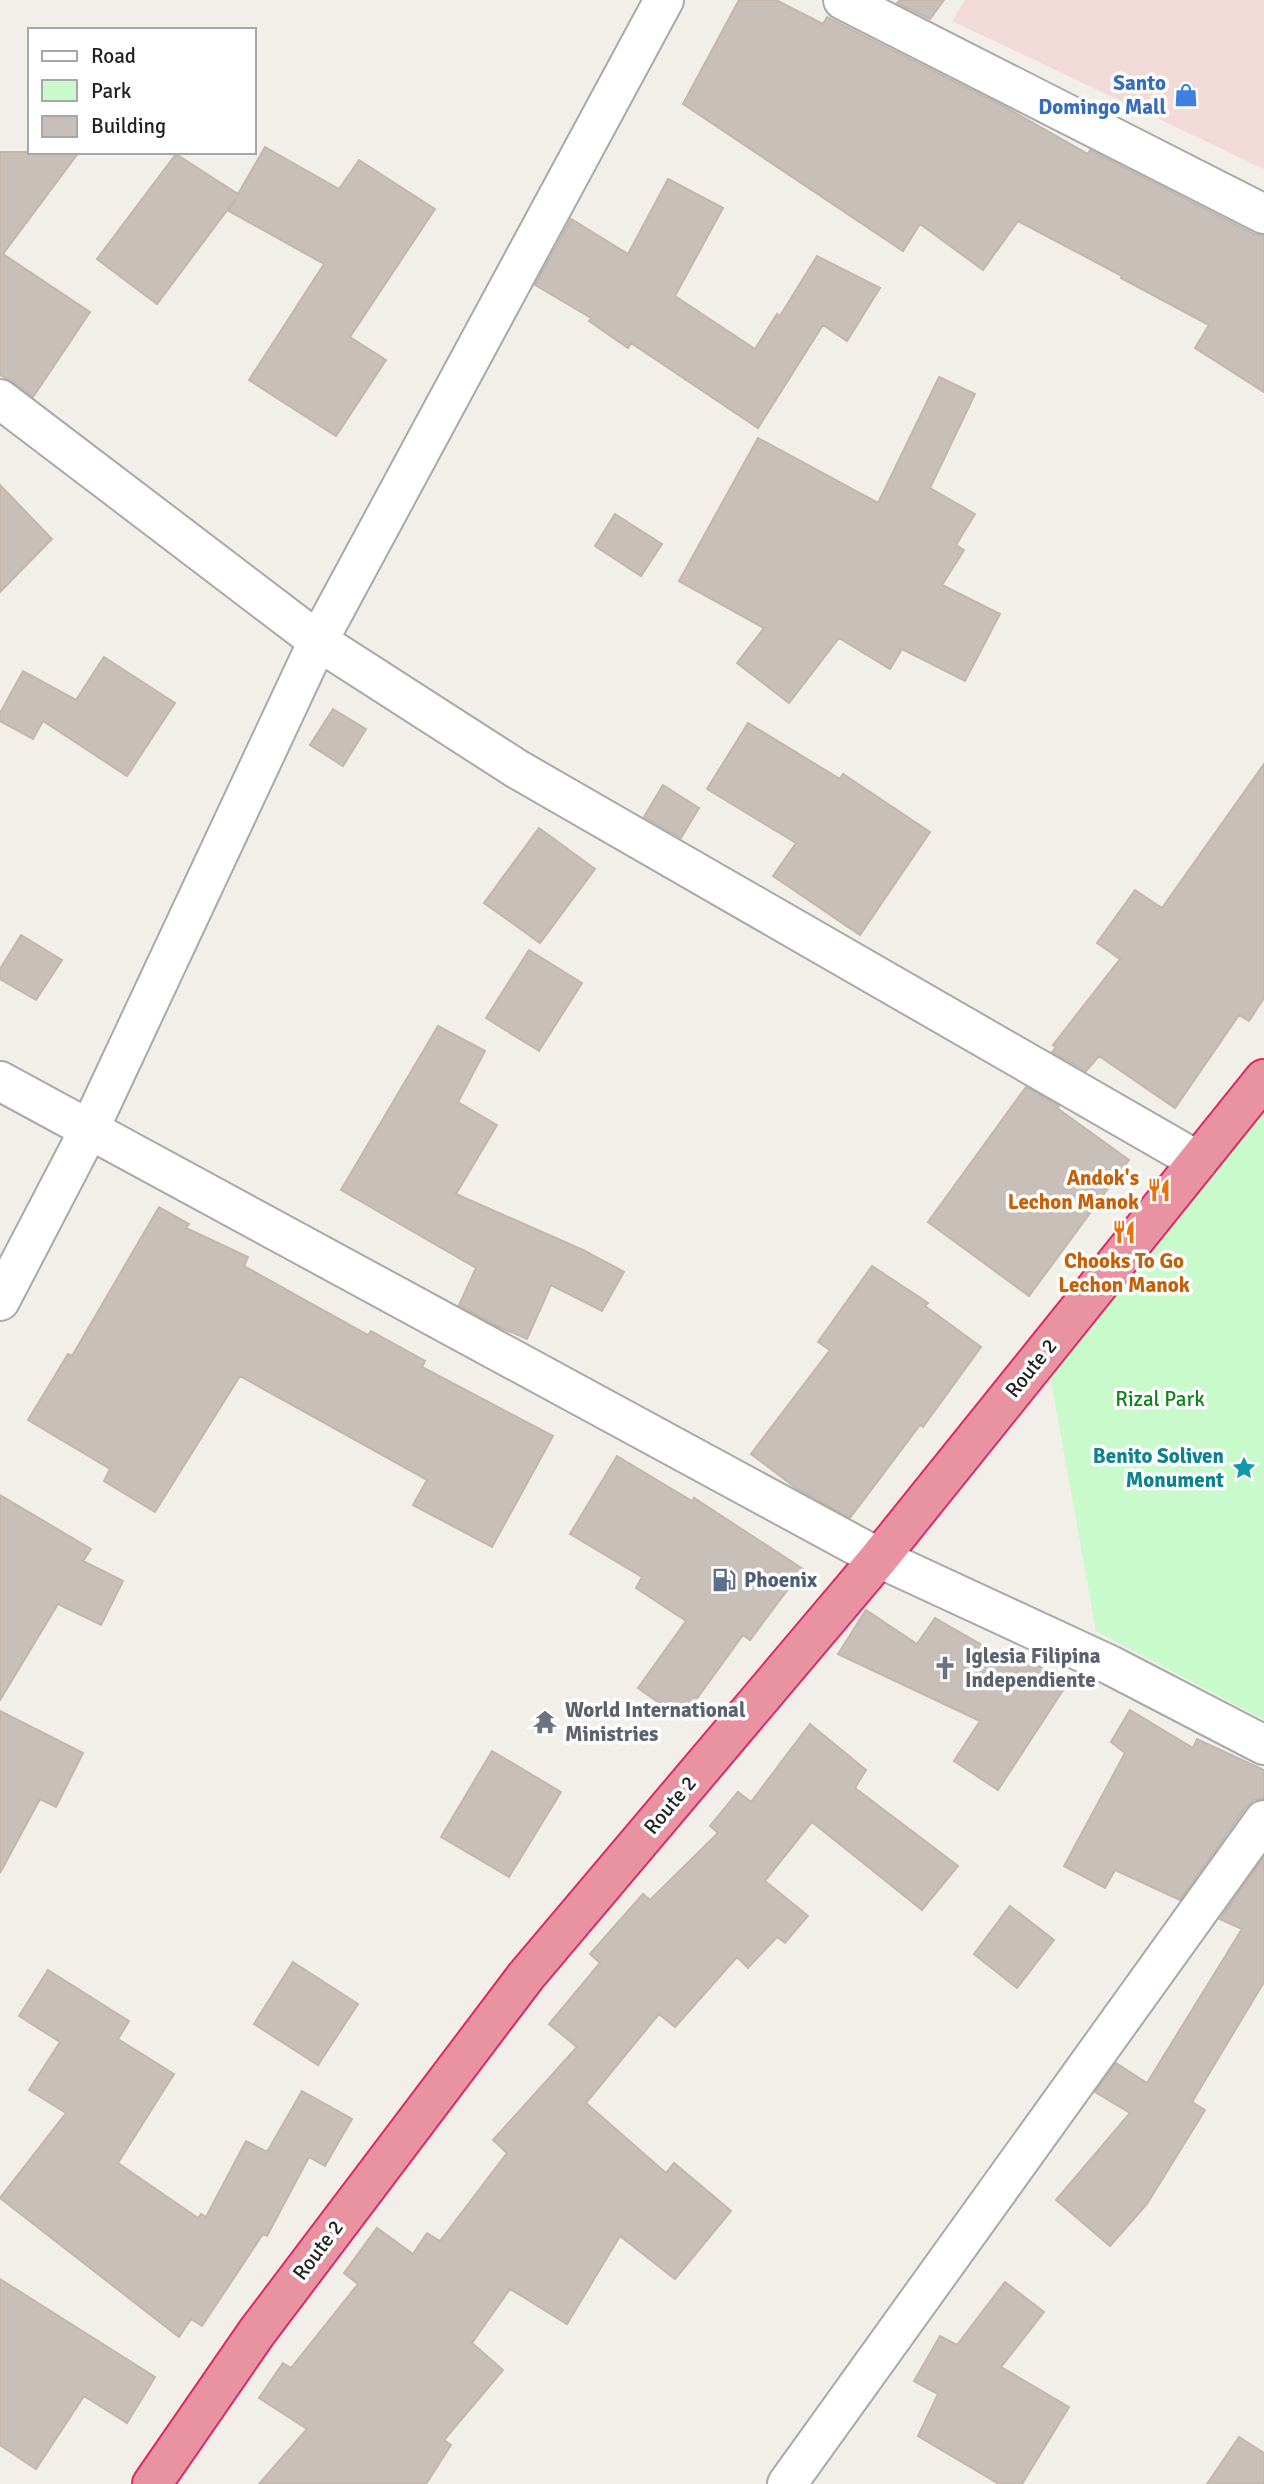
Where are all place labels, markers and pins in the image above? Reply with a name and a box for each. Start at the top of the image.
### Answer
place label: Santo Domingo Mall [1038,70,1166,120]
shop icon: Santo Domingo Mall [1172,81,1200,109]
place label: Andok's Lechon Manok [1008,1165,1139,1215]
restaurant icon: Andok's Lechon Manok [1145,1176,1173,1204]
restaurant icon: Chooks To Go Lechon Manok [1110,1218,1138,1246]
place label: Chooks To Go Lechon Manok [1058,1248,1190,1298]
place label: Benito Soliven Monument [1093,1443,1224,1493]
place icon: Benito Soliven Monument [1230,1454,1258,1482]
fuel station icon: Phoenix [710,1566,738,1594]
place label: Phoenix [744,1567,818,1593]
place label: Iglesia Filipina Independiente [965,1643,1101,1693]
church icon: Iglesia Filipina Independiente [931,1654,959,1682]
place label: World International Ministries [565,1697,746,1747]
temple icon: World International Ministries [531,1708,559,1736]

